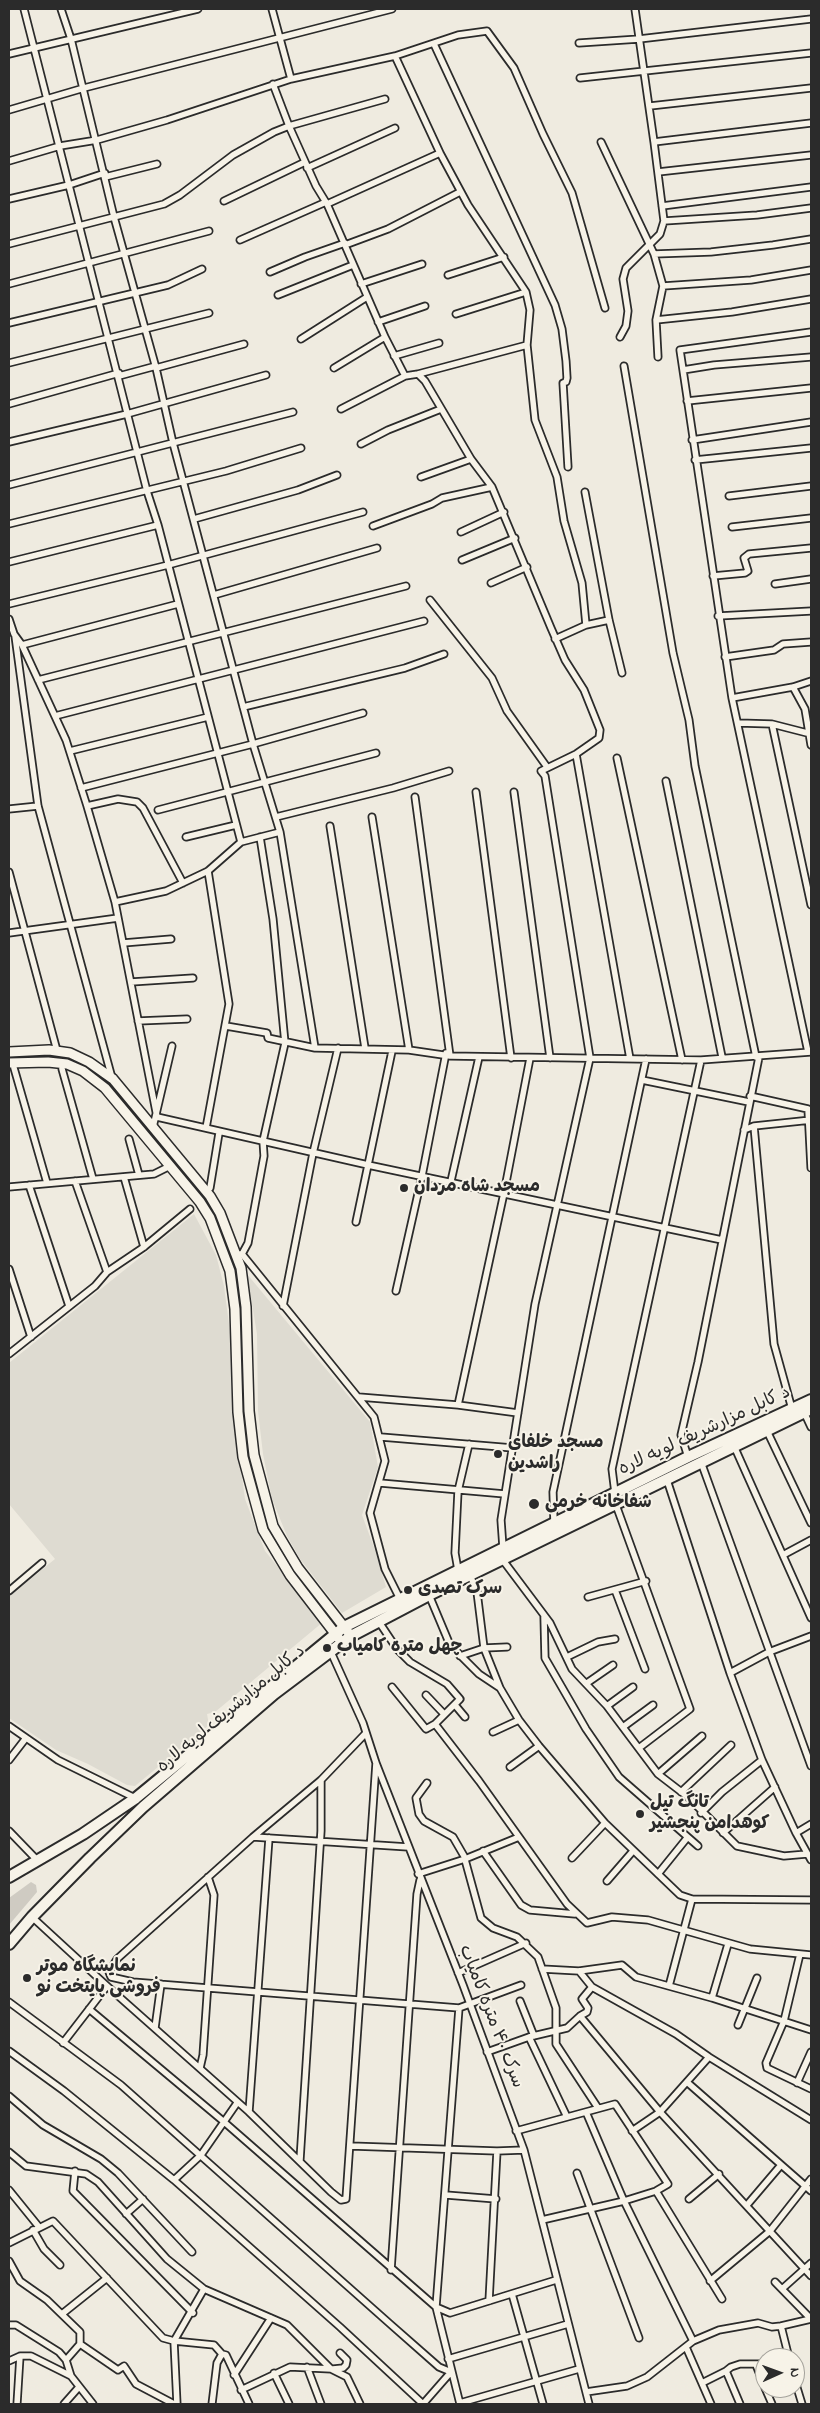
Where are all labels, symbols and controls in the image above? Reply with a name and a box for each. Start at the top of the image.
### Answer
place label: مسجد شاه مردان [414,1177,540,1199]
marker: مسجد شاه مردان [398,1182,410,1194]
street label: د کابل مزارشریف لویه لاره [616,1383,794,1481]
place label: مسجد خلفای راشدین [508,1433,603,1476]
marker: مسجد خلفای راشدین [492,1448,504,1460]
place label: شفاخانه خرمی [545,1493,652,1515]
marker: شفاخانه خرمی [527,1497,541,1511]
place label: سرک تصدی [418,1579,502,1601]
marker: سرک تصدی [402,1584,414,1596]
place label: چهل متره کامیاب [337,1637,462,1659]
street label: د کابل مزارشریف لویه لاره [153,1642,311,1778]
marker: چهل متره کامیاب [321,1642,333,1654]
place label: تانگ تیل کوهدامن پنجشیر [650,1793,769,1836]
marker: تانگ تیل کوهدامن پنجشیر [634,1808,646,1820]
street label: سرک ۴۰ متره کامیاب [453,1942,527,2092]
place label: نمایشگاه موتر فروشی پایتخت نو [37,1957,161,2000]
marker: نمایشگاه موتر فروشی پایتخت نو [21,1972,33,1984]
north arrow [755,2348,805,2398]
text: N [784,2367,805,2378]

